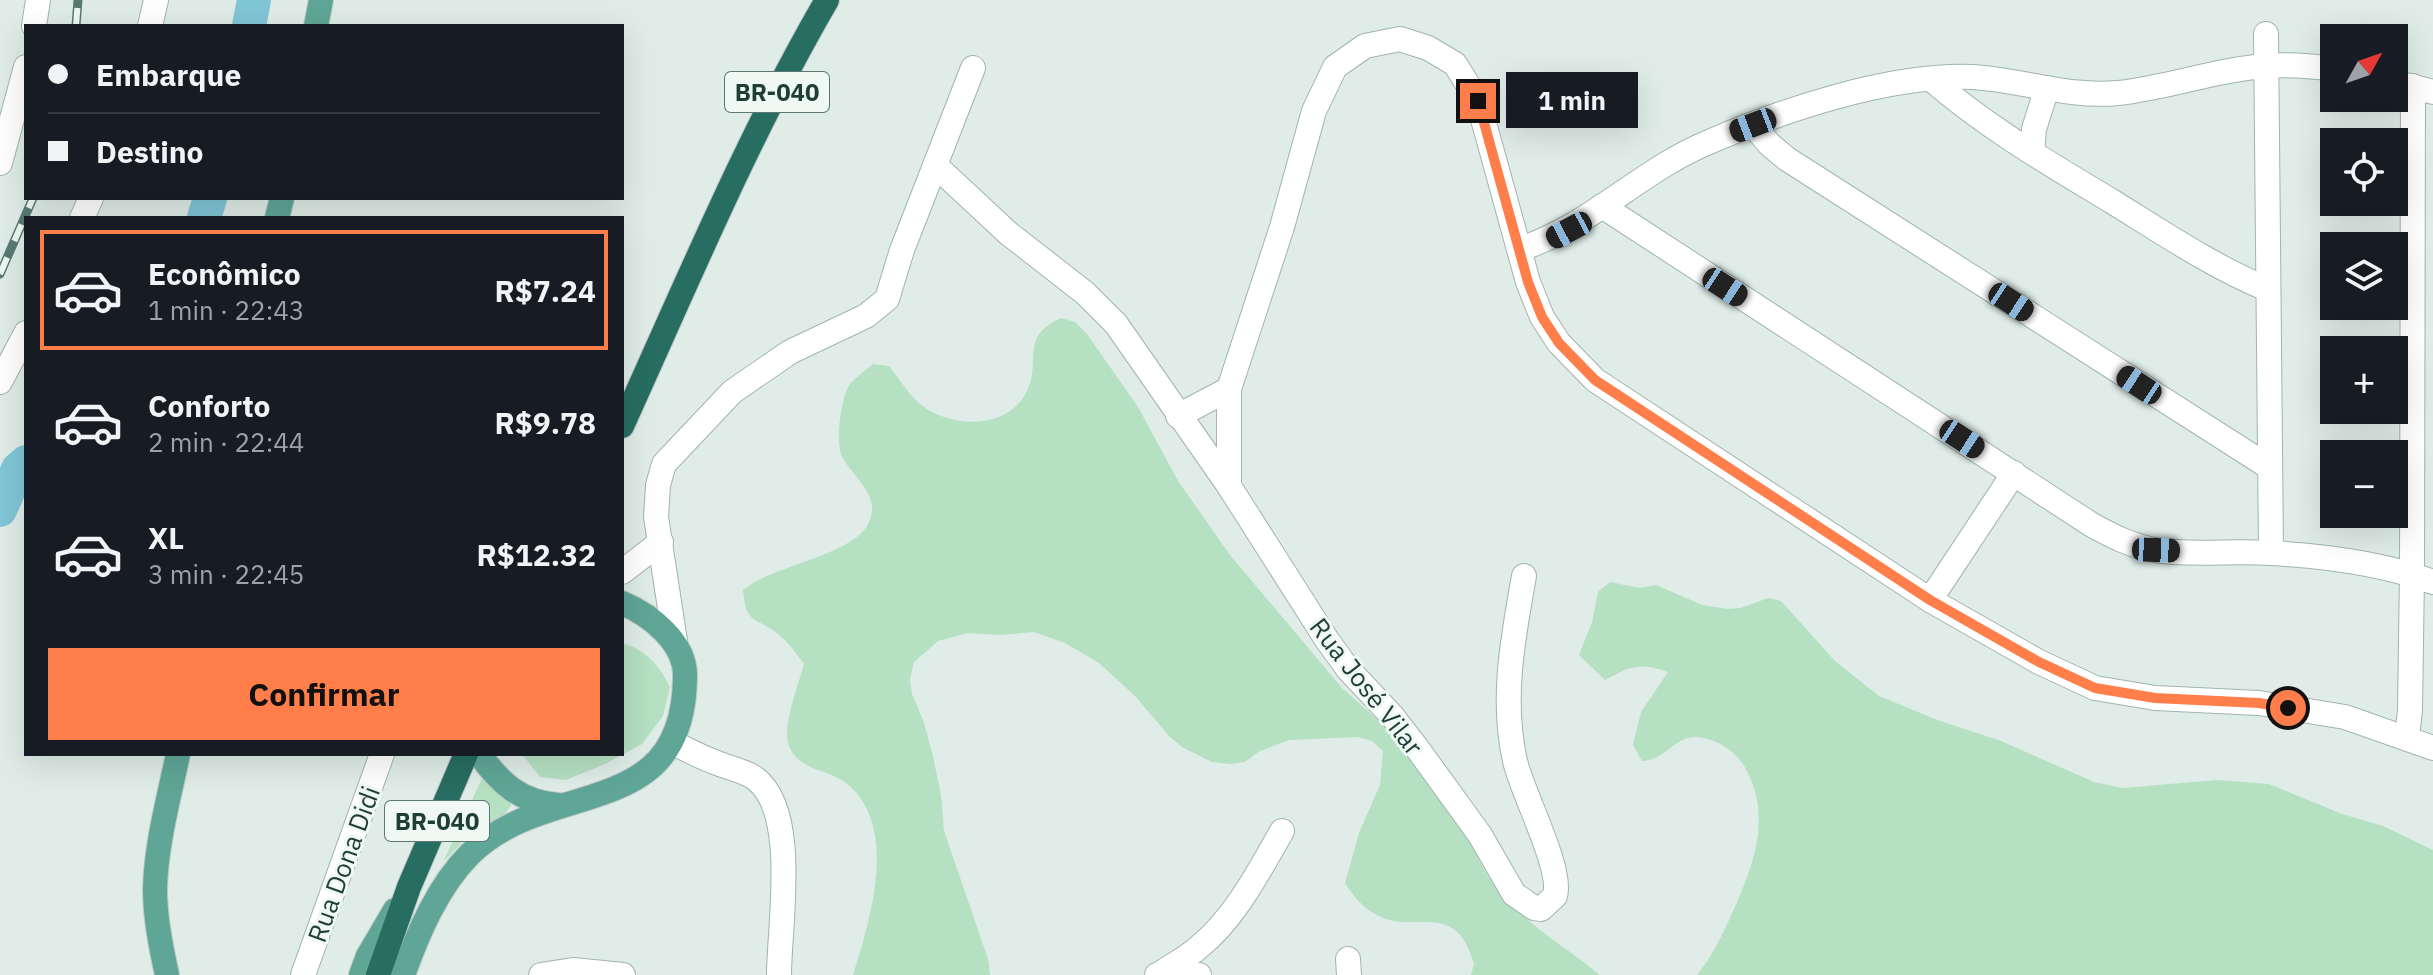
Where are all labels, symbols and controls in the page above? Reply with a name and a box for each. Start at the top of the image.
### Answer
north arrow [2320,24,2408,112]
map controls [2320,24,2408,528]
text: Embarque [96,55,241,94]
road number: BR-040 [725,72,829,112]
callout: 1 min [1506,73,1638,129]
route end [1460,83,1496,119]
text: 1 min [1538,83,1606,117]
car [1726,105,1780,145]
button: locate [2320,128,2408,216]
text: Destino [96,132,204,171]
car [1542,208,1596,252]
button: layers [2320,232,2408,320]
icon: car [52,254,124,326]
text: Econômico [148,254,301,293]
car [1698,264,1752,310]
text: R$7.24 [494,271,596,310]
car [1984,279,2038,325]
text: 1 min · 22:43 [148,293,304,327]
button: + [2320,336,2408,424]
car [2112,362,2166,408]
icon: car [52,386,124,458]
text: Conforto [148,386,271,425]
text: R$9.78 [494,403,596,442]
car [1935,416,1989,462]
text: 2 min · 22:44 [148,425,304,459]
button: − [2320,440,2408,528]
icon: car [52,518,124,590]
text: XL [148,518,184,557]
text: R$12.32 [476,535,596,574]
car [2132,537,2180,563]
text: 3 min · 22:45 [148,557,304,591]
street label: Rua José Vilar [1303,610,1432,762]
button: Confirmar [48,648,600,740]
route start [2270,690,2306,726]
street label: Rua Dona Didi [299,781,387,947]
road number: BR-040 [385,801,489,841]

